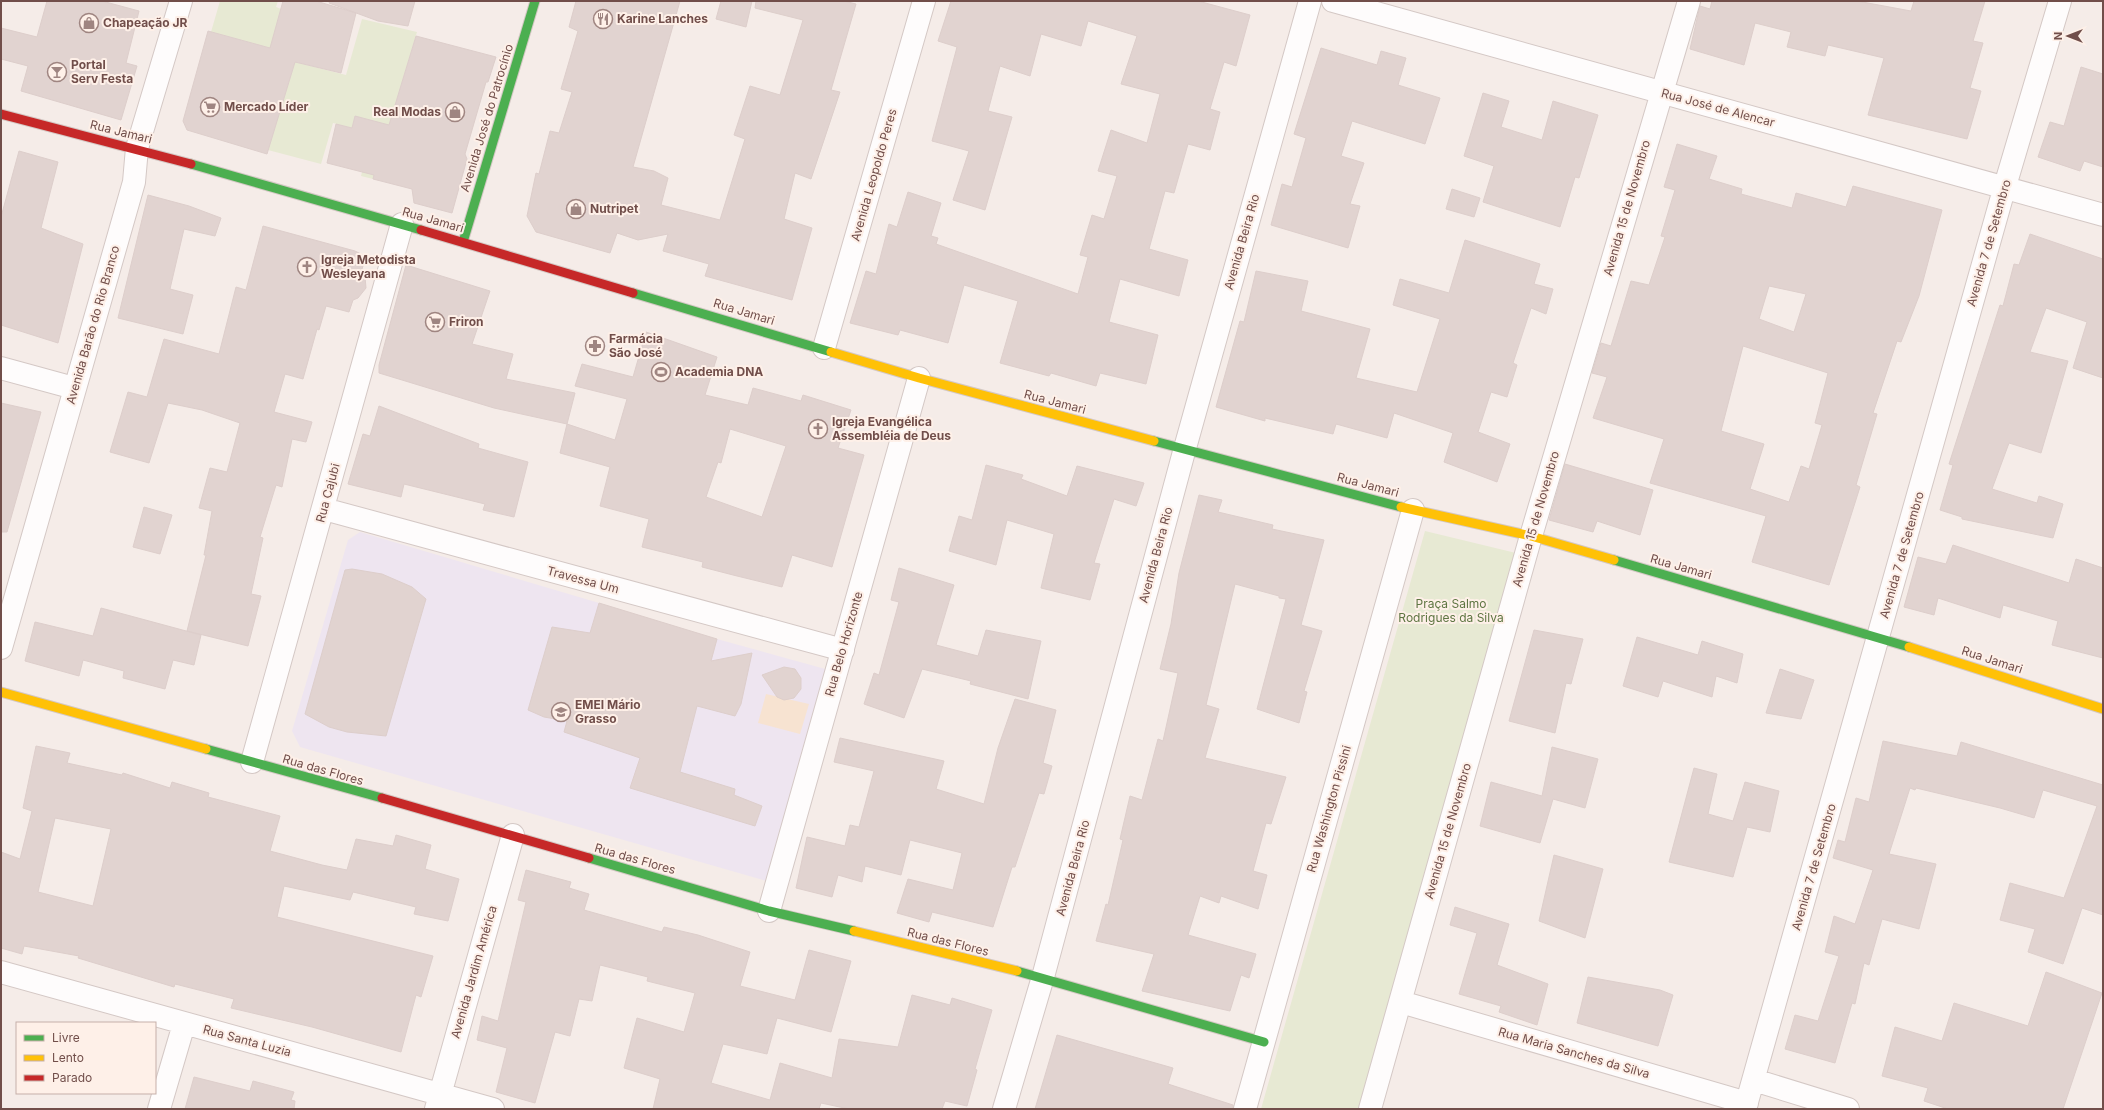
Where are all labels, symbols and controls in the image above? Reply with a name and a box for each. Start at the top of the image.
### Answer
restaurant icon: Karine Lanches [592,8,614,30]
place label: Karine Lanches [617,11,708,26]
shop icon: Chapeação JR [78,12,100,34]
place label: Chapeação JR [103,15,187,30]
north arrow [2048,16,2088,56]
text: N [2051,32,2065,40]
street label: Avenida José do Patrocínio [457,42,516,194]
place label: Portal Serv Festa [71,57,133,86]
bar icon: Portal Serv Festa [46,61,68,83]
street label: Rua José de Alencar [1660,85,1777,130]
supermarket icon: Mercado Líder [199,96,221,118]
place label: Mercado Líder [224,99,309,114]
shop icon: Real Modas [444,101,466,123]
place label: Real Modas [373,104,441,119]
street label: Avenida Leopoldo Peres [847,107,900,243]
street label: Rua Jamari [89,117,154,146]
street label: Avenida 15 de Novembro [1600,138,1653,277]
street label: Avenida 7 de Setembro [1963,178,2014,308]
street label: Avenida Beira Rio [1221,192,1262,291]
shop icon: Nutripet [565,198,587,220]
place label: Nutripet [590,201,639,216]
street label: Rua Jamari [401,204,466,235]
street label: Avenida Barão do Rio Branco [63,244,122,406]
place label: Igreja Metodista Wesleyana [321,252,416,281]
church icon: Igreja Metodista Wesleyana [296,256,318,278]
street label: Rua Jamari [712,295,777,328]
supermarket icon: Friron [424,311,446,333]
place label: Friron [449,314,483,329]
place label: Farmácia São José [609,331,663,360]
pharmacy icon: Farmácia São José [584,335,606,357]
sports icon: Academia DNA [650,361,672,383]
place label: Academia DNA [675,364,763,379]
street label: Rua Jamari [1023,386,1088,417]
place label: Igreja Evangélica Assembléia de Deus [832,414,951,443]
church icon: Igreja Evangélica Assembléia de Deus [807,418,829,440]
street label: Avenida 15 de Novembro [1509,449,1562,588]
street label: Rua Cajubi [312,462,343,524]
street label: Rua Jamari [1336,469,1401,500]
street label: Avenida 7 de Setembro [1876,490,1927,620]
street label: Avenida Beira Rio [1136,505,1176,604]
street label: Rua Jamari [1649,551,1714,582]
street label: Travessa Um [546,563,621,596]
street label: Rua Belo Horizonte [821,590,866,698]
park label: Praça Salmo Rodrigues da Silva [1398,596,1504,625]
street label: Rua Jamari [1960,643,2025,676]
place label: EMEI Mário Grasso [575,697,641,726]
school or university icon: EMEI Mário Grasso [550,701,572,723]
street label: Rua Washington Pissini [1303,744,1354,874]
street label: Rua das Flores [281,751,365,788]
street label: Avenida 15 de Novembro [1421,761,1474,900]
street label: Avenida 7 de Setembro [1788,802,1839,932]
street label: Avenida Beira Rio [1053,818,1093,917]
street label: Rua das Flores [593,840,677,877]
street label: Avenida Jardim América [447,904,500,1040]
street label: Rua das Flores [906,924,990,959]
legend [16,1022,156,1094]
street label: Rua Santa Luzia [201,1022,293,1060]
street label: Rua Maria Sanches da Silva [1497,1024,1652,1081]
text: Livre [52,1030,80,1045]
text: Lento [52,1050,84,1065]
text: Parado [52,1070,92,1085]

